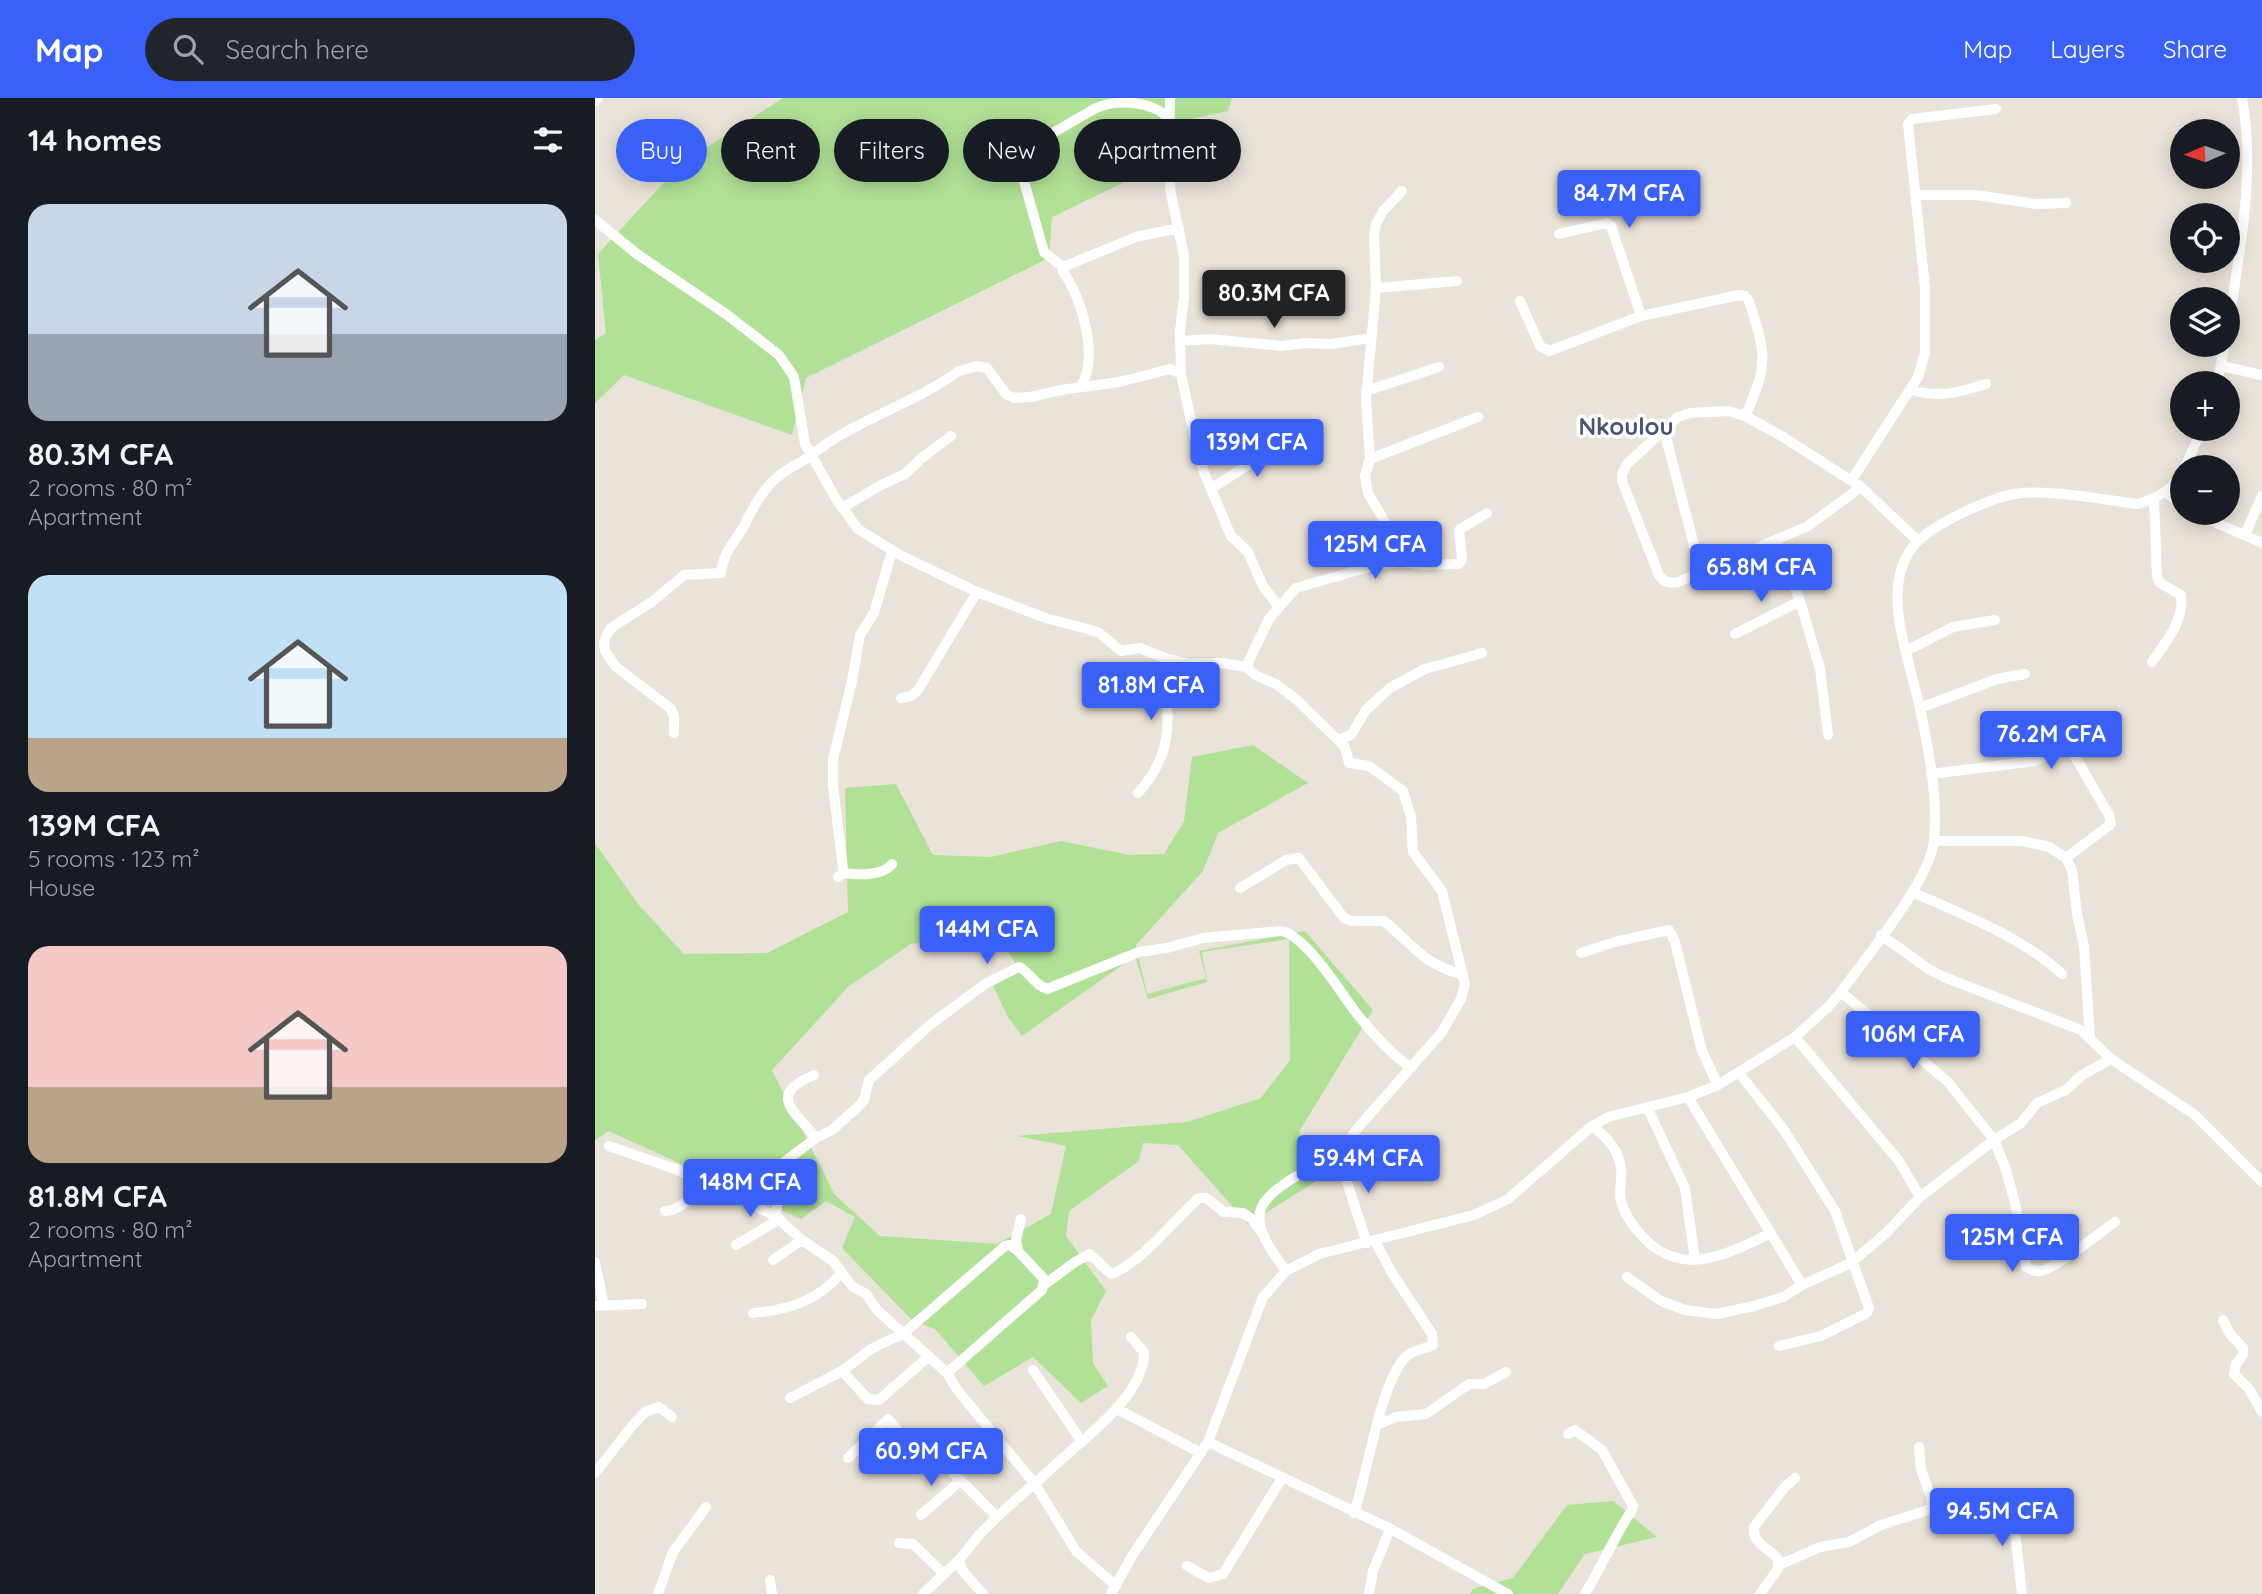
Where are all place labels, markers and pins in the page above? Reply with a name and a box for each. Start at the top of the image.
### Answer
pin: 84.7M CFA [1549,170,1709,230]
pin: 80.3M CFA [1194,271,1354,330]
pin: 139M CFA [1185,420,1329,479]
pin: 125M CFA [1303,522,1447,581]
pin: 65.8M CFA [1681,545,1841,604]
pin: 81.8M CFA [1071,662,1231,722]
pin: 76.2M CFA [1971,712,2131,771]
pin: 144M CFA [915,906,1059,966]
pin: 106M CFA [1841,1012,1985,1071]
pin: 59.4M CFA [1288,1136,1448,1195]
pin: 148M CFA [678,1160,822,1219]
pin: 125M CFA [1940,1214,2084,1274]
pin: 60.9M CFA [851,1428,1011,1488]
pin: 94.5M CFA [1922,1488,2082,1548]

